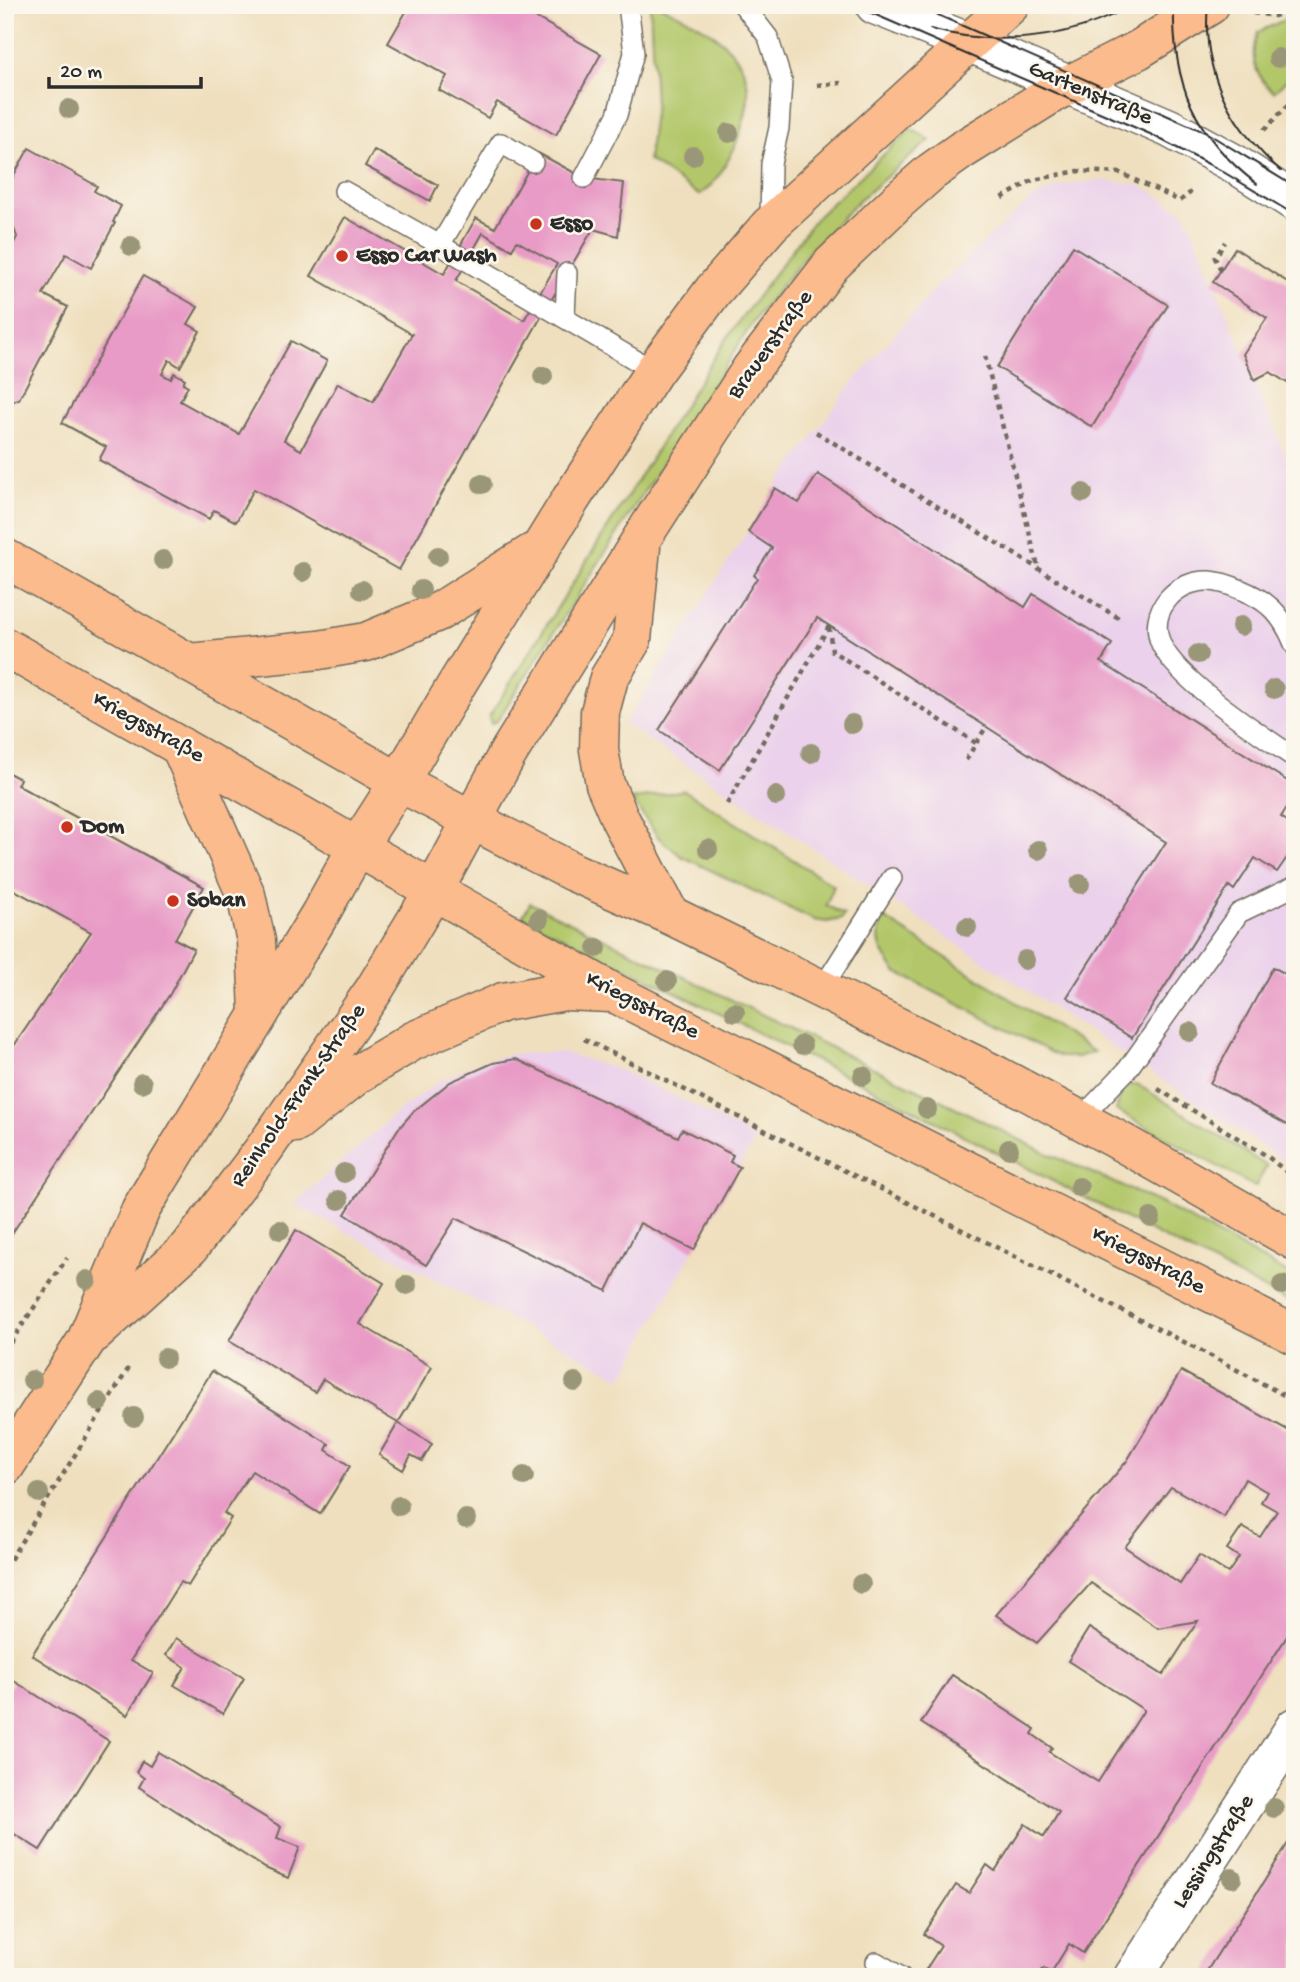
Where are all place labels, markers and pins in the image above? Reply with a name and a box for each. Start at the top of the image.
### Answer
place label: Esso [550,211,593,238]
marker: Esso [528,216,544,232]
place label: Esso Car Wash [356,243,497,270]
marker: Esso Car Wash [334,248,350,264]
place label: Dom [79,814,125,841]
marker: Dom [59,819,75,835]
place label: Soban [187,888,247,915]
marker: Soban [165,893,181,909]

